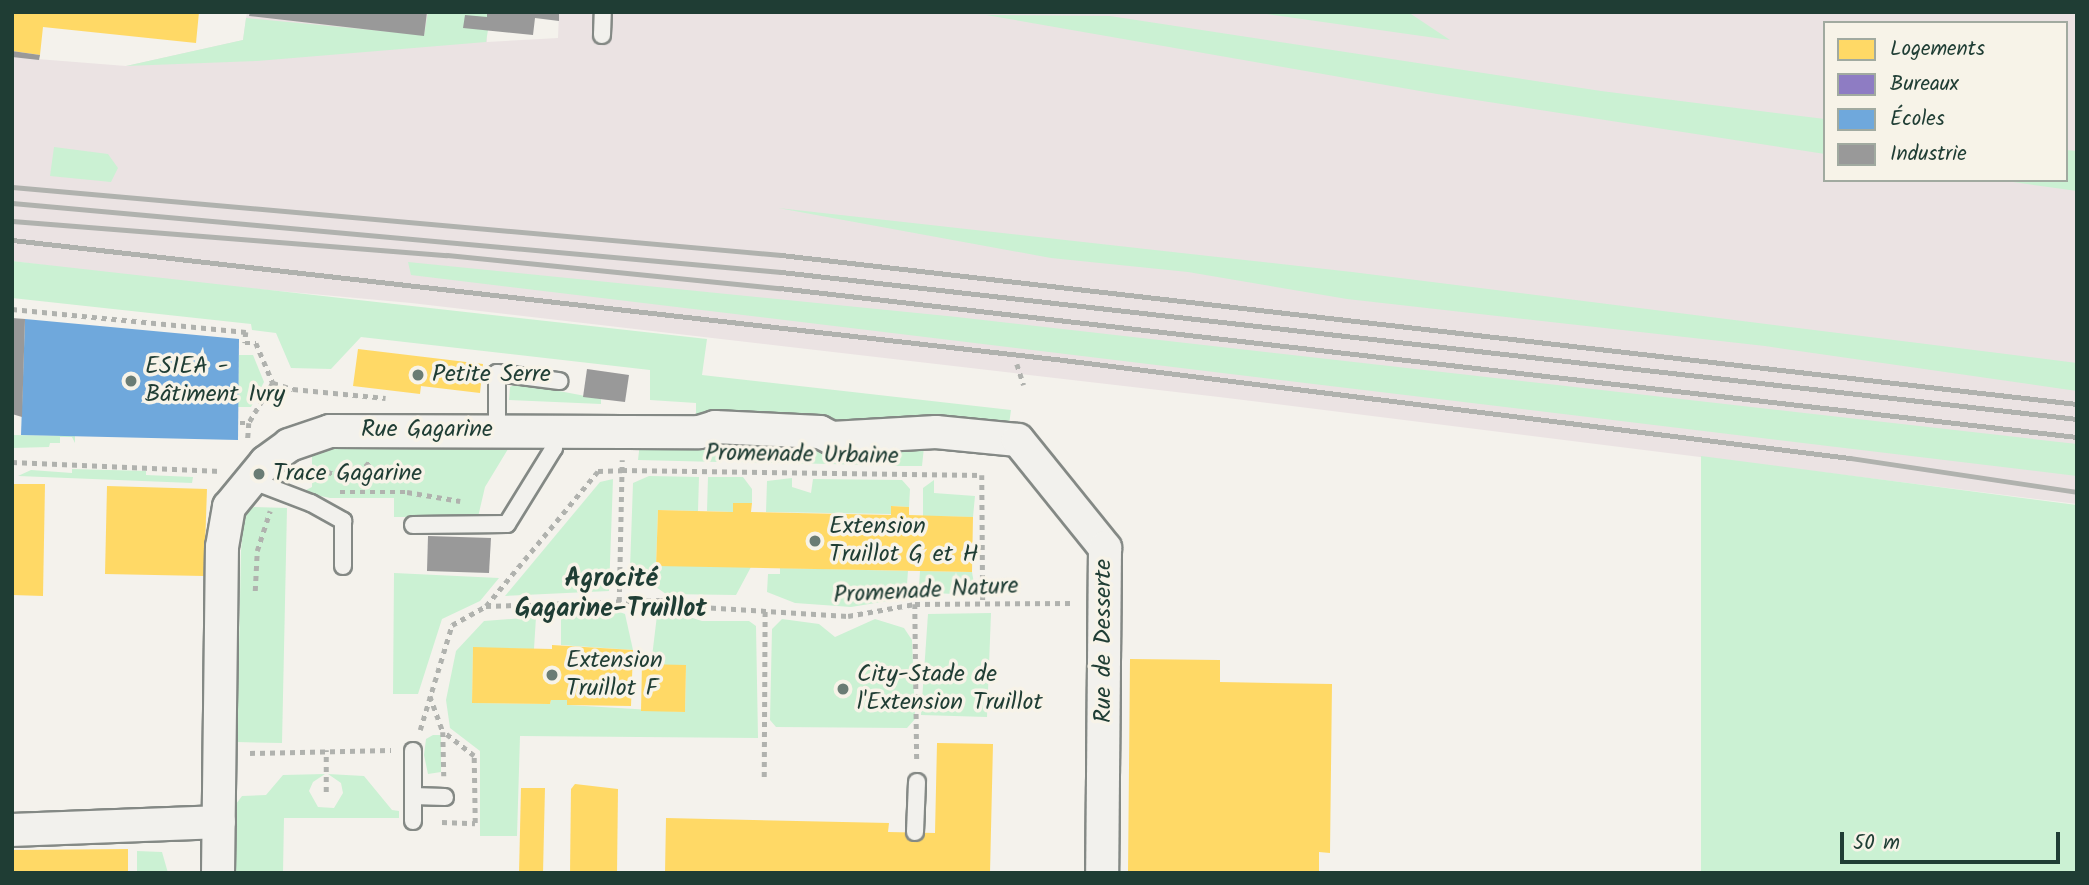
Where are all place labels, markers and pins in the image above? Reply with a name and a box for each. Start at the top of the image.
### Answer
place label: ESIEA - Bâtiment Ivry [145,353,285,409]
place label: Petite Serre [432,361,551,389]
marker: Petite Serre [410,367,426,383]
marker: ESIEA - Bâtiment Ivry [123,373,139,389]
place label: Trace Gagarine [273,460,422,488]
marker: Trace Gagarine [251,466,267,482]
place label: Extension Truillot G et H [829,513,979,569]
marker: Extension Truillot G et H [807,533,823,549]
place label: Extension Truillot F [566,647,663,703]
place label: City-Stade de l'Extension Truillot [857,661,1043,717]
marker: Extension Truillot F [544,667,560,683]
marker: City-Stade de l'Extension Truillot [835,681,851,697]

